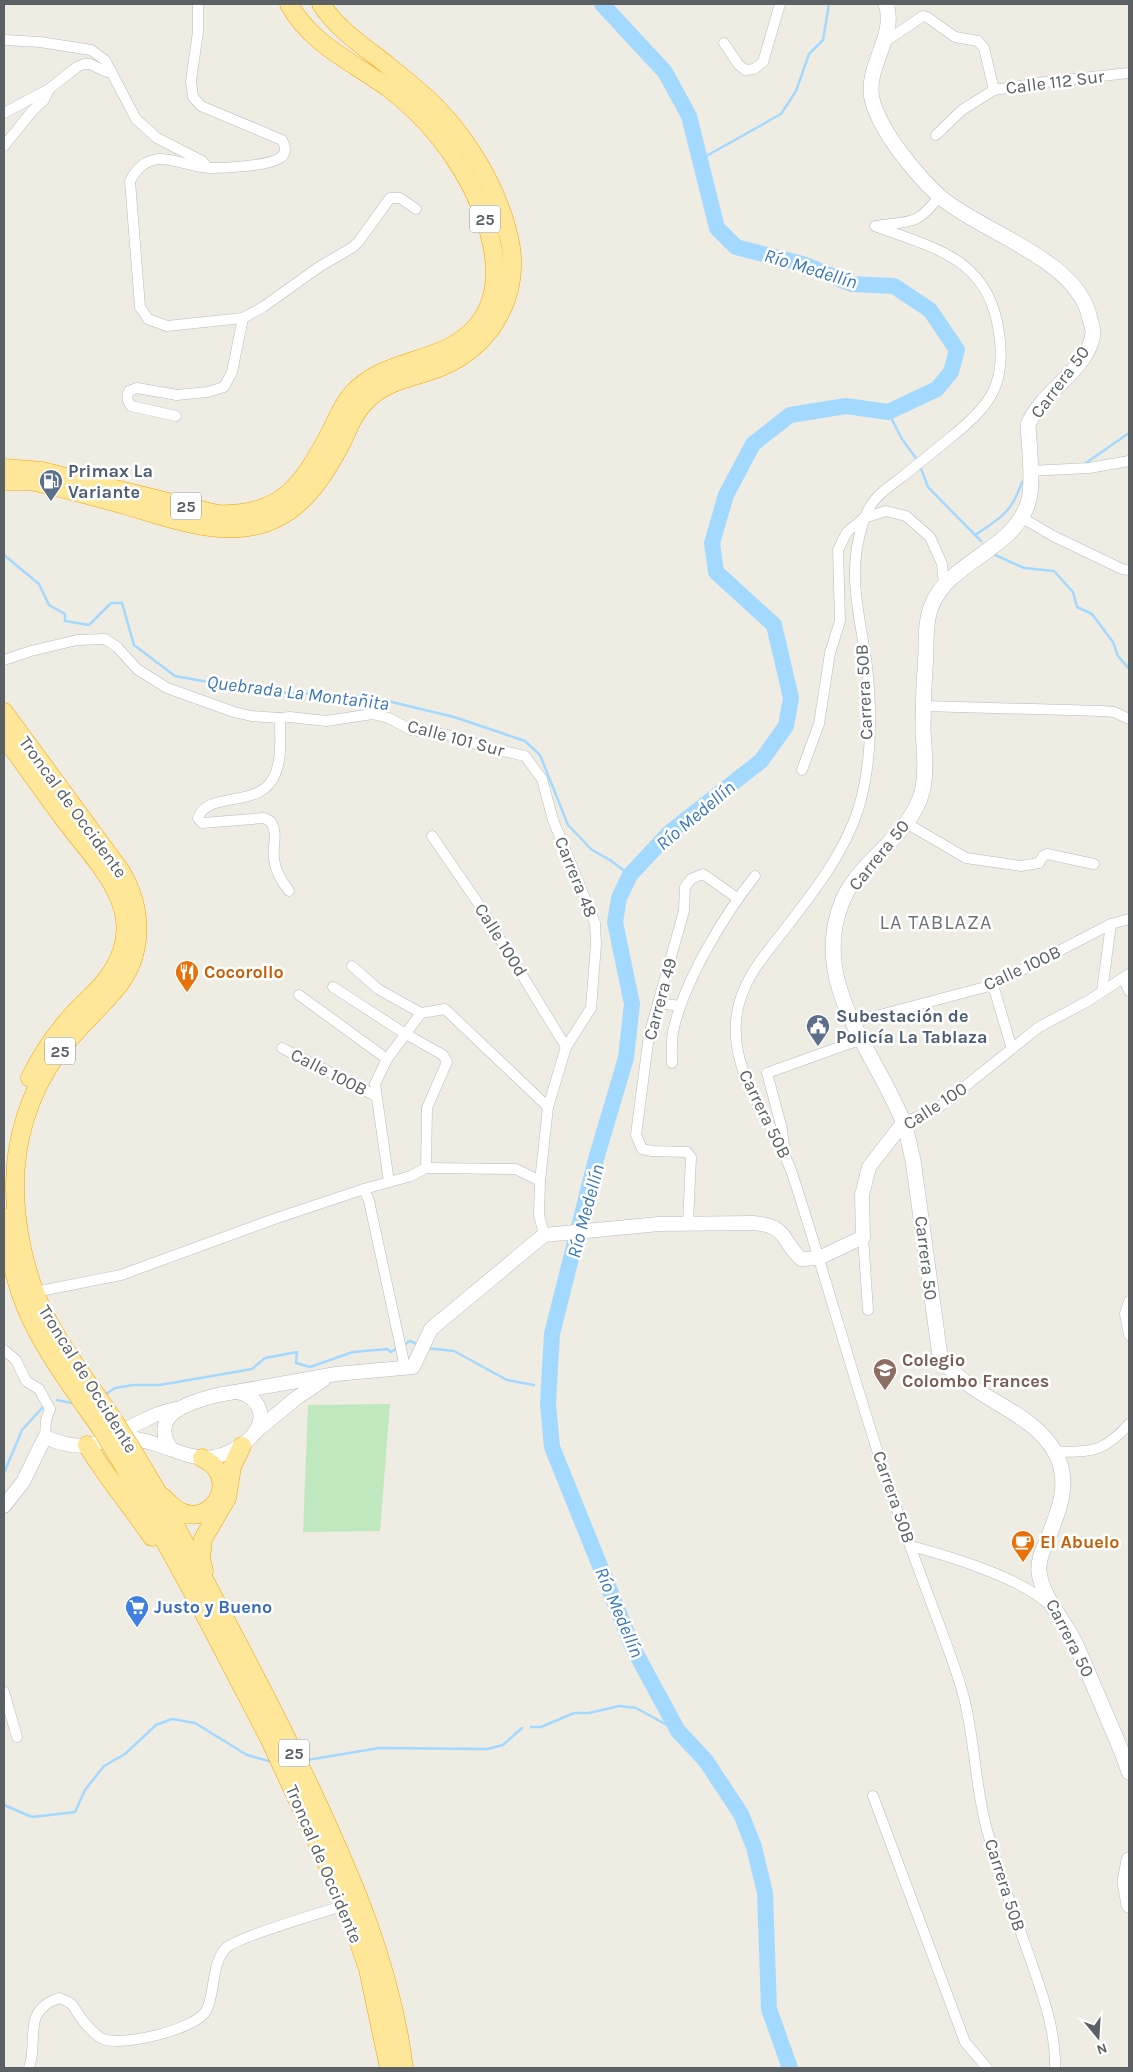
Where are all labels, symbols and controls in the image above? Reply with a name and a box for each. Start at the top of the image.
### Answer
street label: Calle 112 Sur [1004,65,1106,99]
road number: 25 [470,205,500,232]
water label: Río Medellín [761,244,860,294]
street label: Carrera 50 [1026,342,1094,422]
place label: Primax La Variante [68,460,153,503]
fuel station icon: Primax La Variante [38,468,64,502]
road number: 25 [171,492,201,520]
street label: Carrera 50B [851,644,877,740]
water label: Quebrada La Montañita [206,671,390,715]
street label: Calle 101 Sur [405,714,507,762]
street label: Troncal de Occidente [14,732,132,882]
water label: Río Medellín [652,776,740,855]
street label: Carrera 50 [844,815,914,895]
street label: Carrera 48 [550,833,602,921]
street label: Calle 100d [470,899,532,981]
district label: LA TABLAZA [880,911,992,934]
street label: Calle 100B [980,940,1064,996]
street label: Carrera 49 [638,955,682,1043]
restaurant icon: Cocorollo [174,959,200,993]
place label: Cocorollo [204,961,284,983]
place label: Subestación de Policía La Tablaza [836,1005,987,1048]
public building icon: Subestación de Policía La Tablaza [805,1013,831,1047]
road number: 25 [45,1038,75,1064]
street label: Calle 100B [287,1043,371,1101]
street label: Carrera 50B [734,1066,796,1162]
street label: Calle 100 [899,1077,971,1135]
water label: Río Medellín [563,1162,609,1261]
street label: Carrera 50 [910,1215,942,1301]
street label: Troncal de Occidente [34,1301,142,1457]
place label: Colegio Colombo Frances [902,1349,1049,1392]
school or university icon: Colegio Colombo Frances [872,1357,898,1391]
street label: Carrera 50B [868,1448,920,1546]
cafe icon: El Abuelo [1010,1529,1036,1563]
place label: El Abuelo [1040,1531,1119,1553]
water label: Río Medellín [590,1564,648,1661]
supermarket icon: Justo y Bueno [124,1594,150,1628]
street label: Carrera 50 [1041,1595,1099,1681]
place label: Justo y Bueno [154,1596,272,1618]
road number: 25 [279,1740,309,1766]
street label: Troncal de Occidente [281,1781,367,1947]
street label: Carrera 50B [980,1836,1030,1934]
north arrow [1073,2012,1123,2062]
text: N [1094,2039,1109,2059]

